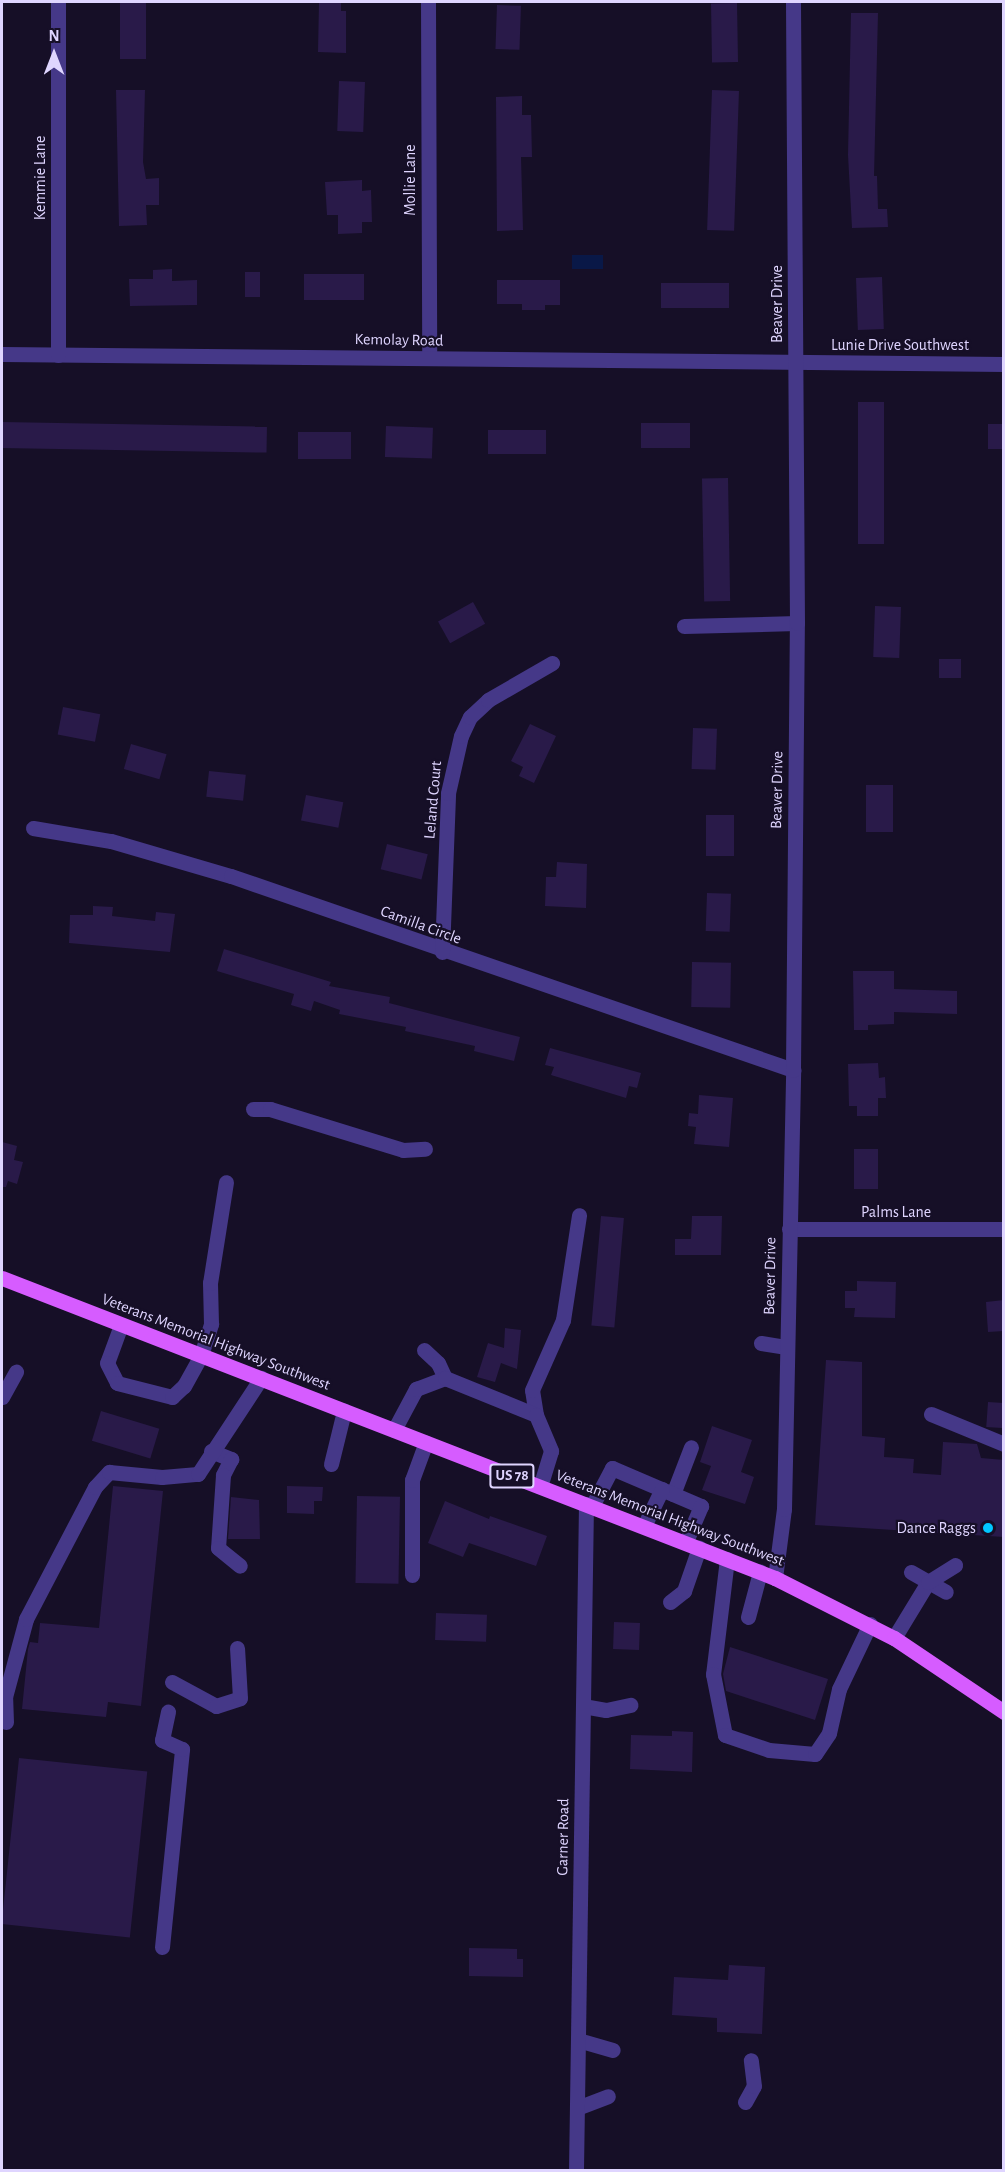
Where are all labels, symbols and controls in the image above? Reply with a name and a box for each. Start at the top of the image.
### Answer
north arrow [24,24,84,84]
text: N [48,28,60,44]
street label: Kemmie Lane [30,136,50,220]
street label: Mollie Lane [400,144,420,216]
street label: Beaver Drive [767,265,787,343]
street label: Kemolay Road [354,330,444,350]
street label: Lunie Drive Southwest [831,335,969,355]
street label: Beaver Drive [767,751,787,829]
street label: Leland Court [420,760,446,840]
street label: Camilla Circle [378,901,464,949]
street label: Palms Lane [861,1202,931,1222]
street label: Beaver Drive [760,1237,780,1315]
street label: Veterans Memorial Highway Southwest [99,1289,333,1395]
road number: US 78 [488,1464,536,1488]
street label: Veterans Memorial Highway Southwest [553,1465,787,1571]
place label: Dance Raggs [897,1518,976,1538]
marker: Dance Raggs [981,1521,995,1535]
street label: Garner Road [553,1798,573,1876]

